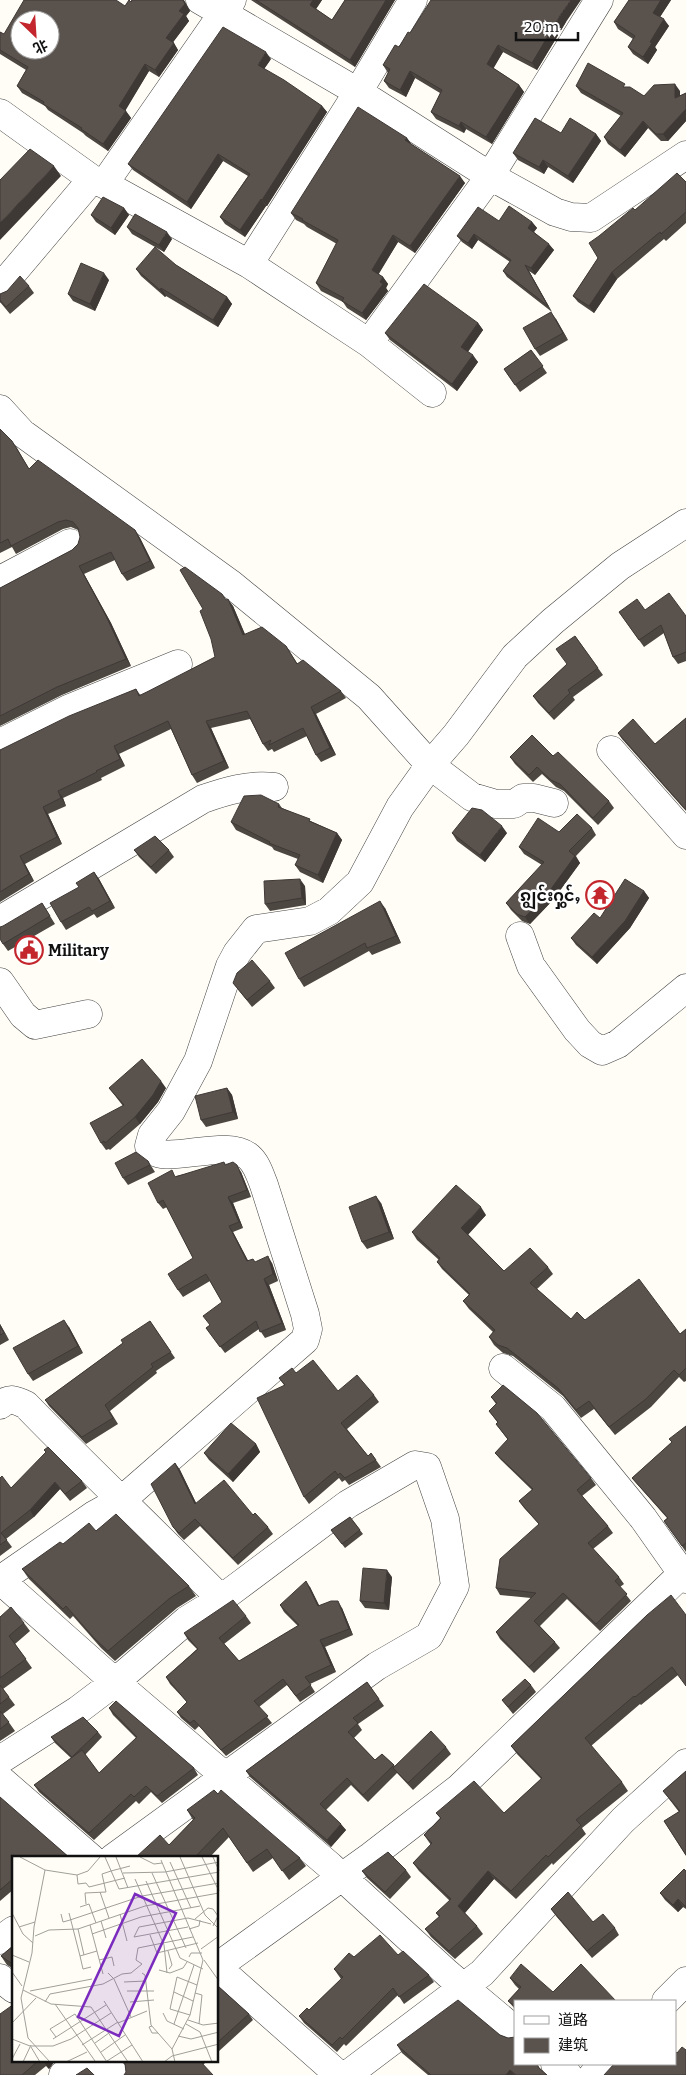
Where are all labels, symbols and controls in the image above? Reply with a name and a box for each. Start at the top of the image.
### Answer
north arrow [10,10,60,60]
scale bar [516,10,578,42]
text: 20 m [524,18,560,36]
text: 北 [30,36,50,57]
temple icon: ၵျွင်းႁွင်ႇ [585,880,615,910]
place label: ၵျွင်းႁွင်ႇ [520,884,581,910]
public building icon: Military [14,935,44,965]
place label: Military [48,941,109,960]
inset map [12,1856,219,2062]
legend [514,2000,676,2065]
text: 道路 [558,2011,588,2029]
text: 建筑 [558,2036,588,2054]

